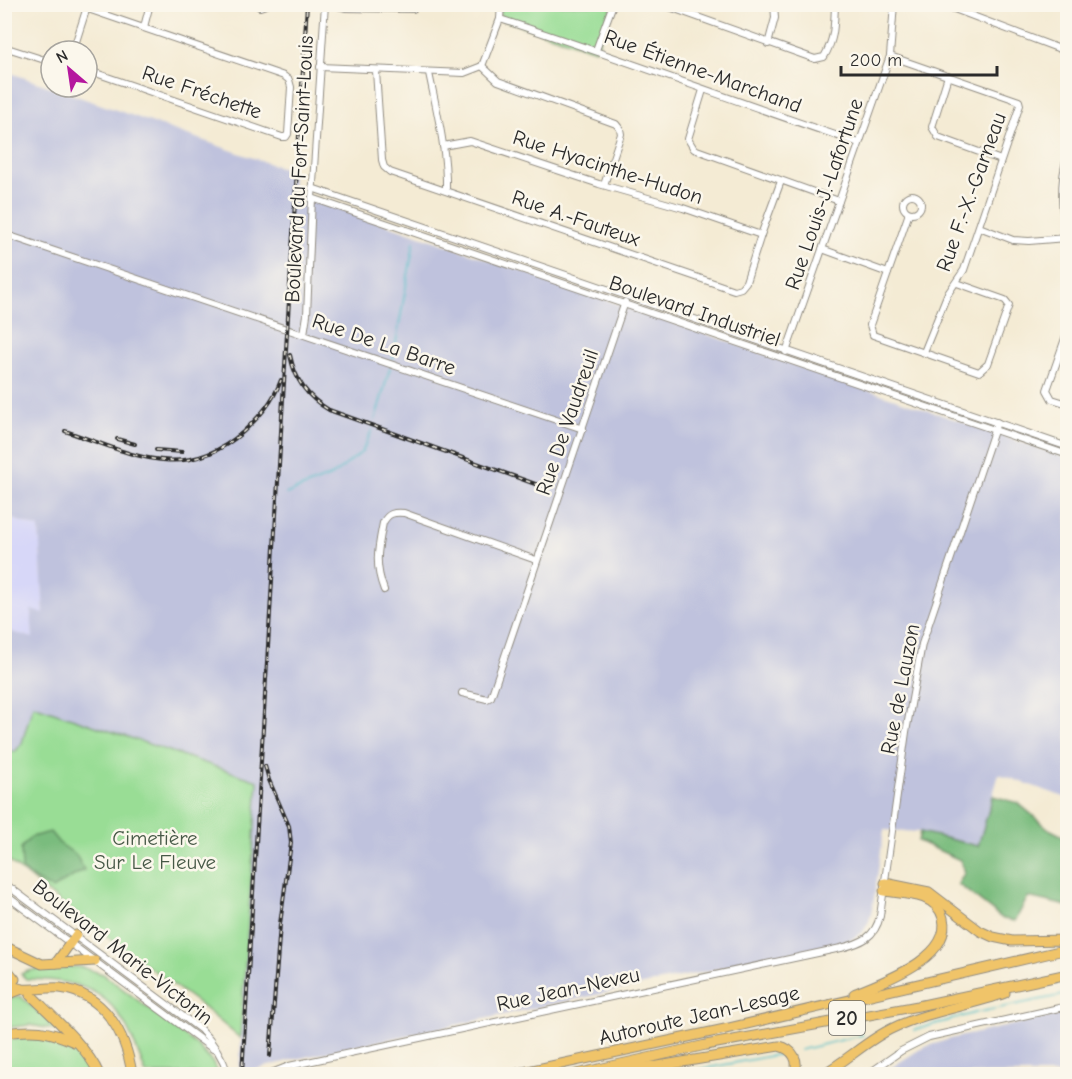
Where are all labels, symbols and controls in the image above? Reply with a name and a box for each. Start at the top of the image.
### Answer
street label: Rue Étienne-Marchand [601,24,805,118]
street label: Boulevard du Fort-Saint-Louis [280,35,318,303]
north arrow [39,39,99,99]
scale bar [841,39,997,77]
text: N [53,46,71,67]
text: 200 m [850,50,902,71]
street label: Rue Fréchette [139,60,265,124]
street label: Rue Louis-J.-Lafortune [780,95,868,293]
street label: Rue F.-X.-Garneau [931,109,1011,275]
street label: Rue Hyacinthe-Hudon [510,125,706,209]
street label: Rue A.-Fauteux [509,185,643,251]
street label: Boulevard Industriel [606,270,784,352]
street label: Rue De La Barre [309,308,459,380]
street label: Rue De Vaudreuil [531,346,603,498]
street label: Rue de Lauzon [876,622,924,756]
park label: Cimetière Sur Le Fleuve [94,826,216,874]
street label: Boulevard Marie-Victorin [28,874,218,1030]
street label: Rue Jean-Neveu [494,962,642,1016]
street label: Autoroute Jean-Lesage [596,980,802,1050]
road number: 20 [829,1001,865,1035]

